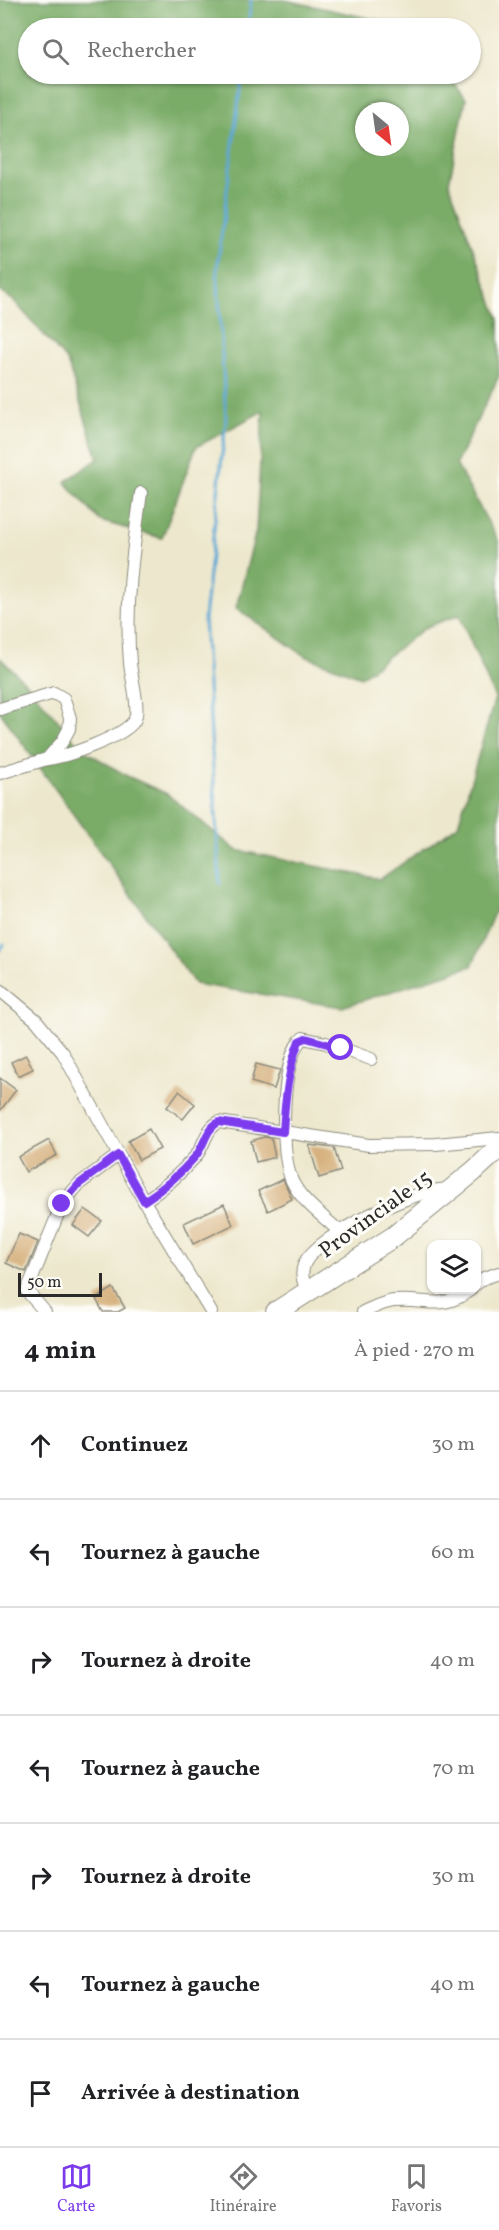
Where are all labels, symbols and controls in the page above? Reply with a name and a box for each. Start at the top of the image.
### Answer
search box [18,18,481,84]
icon: search [39,35,72,68]
text: Rechercher [87,36,196,67]
north arrow [355,102,409,156]
route start [327,1034,353,1060]
street label: Provinciale 15 [313,1163,439,1267]
route end [48,1190,74,1216]
map controls [427,1240,481,1294]
button: layers [427,1240,481,1294]
scale bar [18,1270,102,1298]
text: 50 m [27,1272,61,1294]
text: 4 min [24,1333,96,1369]
text: À pied · 270 m [354,1337,475,1365]
icon: ahead [24,1429,57,1462]
text: Continuez [81,1430,188,1461]
text: 30 m [431,1431,475,1459]
icon: left [24,1537,57,1570]
text: Tournez à gauche [81,1538,260,1569]
text: 60 m [431,1539,475,1567]
icon: right [24,1645,57,1678]
text: Tournez à droite [81,1646,251,1677]
text: 40 m [430,1647,475,1675]
icon: left [24,1753,57,1786]
text: Tournez à gauche [81,1754,260,1785]
text: 70 m [432,1755,475,1783]
icon: right [24,1861,57,1894]
text: Tournez à droite [81,1862,251,1893]
text: 30 m [431,1863,475,1891]
icon: left [24,1969,57,2002]
text: Tournez à gauche [81,1970,260,2001]
text: 40 m [430,1971,475,1999]
icon: arrive [24,2077,57,2110]
text: Arrivée à destination [81,2078,300,2109]
tab: Carte [57,2160,95,2218]
tab: Itinéraire [210,2160,277,2218]
tab: Favoris [391,2160,442,2218]

